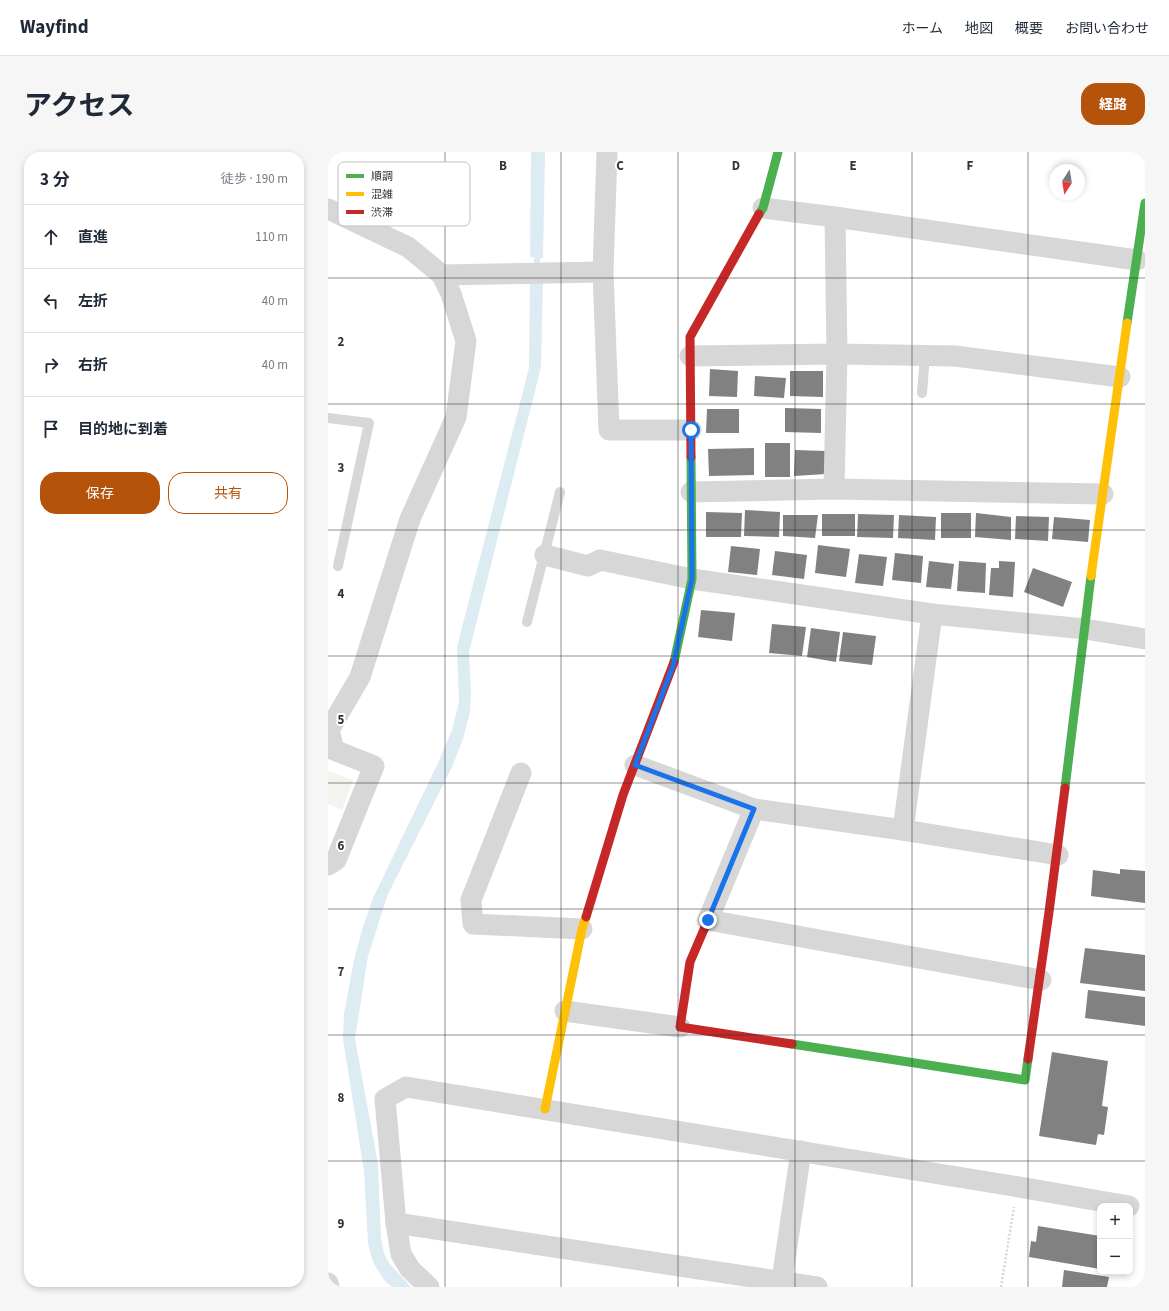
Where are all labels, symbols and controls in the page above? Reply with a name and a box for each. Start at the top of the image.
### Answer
text: Wayfind [20,14,89,41]
text: ホーム [901,19,943,39]
text: 地図 [965,19,993,39]
text: 概要 [1015,19,1043,39]
text: お問い合わせ [1065,19,1149,39]
button: 経路 [1081,83,1145,125]
text: アクセス [24,86,135,126]
text: B [499,157,507,175]
text: C [616,157,624,175]
text: D [732,157,740,175]
text: E [849,157,857,175]
text: F [967,157,974,175]
legend [338,162,470,226]
north arrow [1049,164,1085,200]
text: 3 分 [40,168,69,192]
text: 順調 [371,169,393,184]
text: 徒歩 · 190 m [221,170,288,188]
text: 混雑 [371,187,393,202]
text: 渋滞 [371,205,393,220]
icon: ahead [40,226,62,248]
text: 直進 [78,227,108,248]
text: 110 m [255,228,288,246]
icon: left [40,290,62,312]
text: 左折 [78,291,108,312]
text: 40 m [262,292,288,310]
text: 2 [338,333,345,351]
icon: right [40,354,62,376]
text: 右折 [78,355,108,376]
text: 40 m [262,356,288,374]
icon: arrive [40,418,62,440]
text: 目的地に到着 [78,419,168,440]
route start [682,421,700,439]
text: 3 [338,459,345,477]
button: 保存 [40,472,160,514]
button: 共有 [168,472,288,514]
text: 4 [338,585,345,603]
text: 5 [338,711,345,729]
text: 6 [338,837,345,855]
route end [699,911,717,929]
text: 7 [338,963,345,981]
text: 8 [338,1089,345,1107]
map controls [1097,1203,1133,1275]
button: + [1097,1203,1133,1239]
text: 9 [338,1215,345,1233]
button: − [1097,1239,1133,1275]

